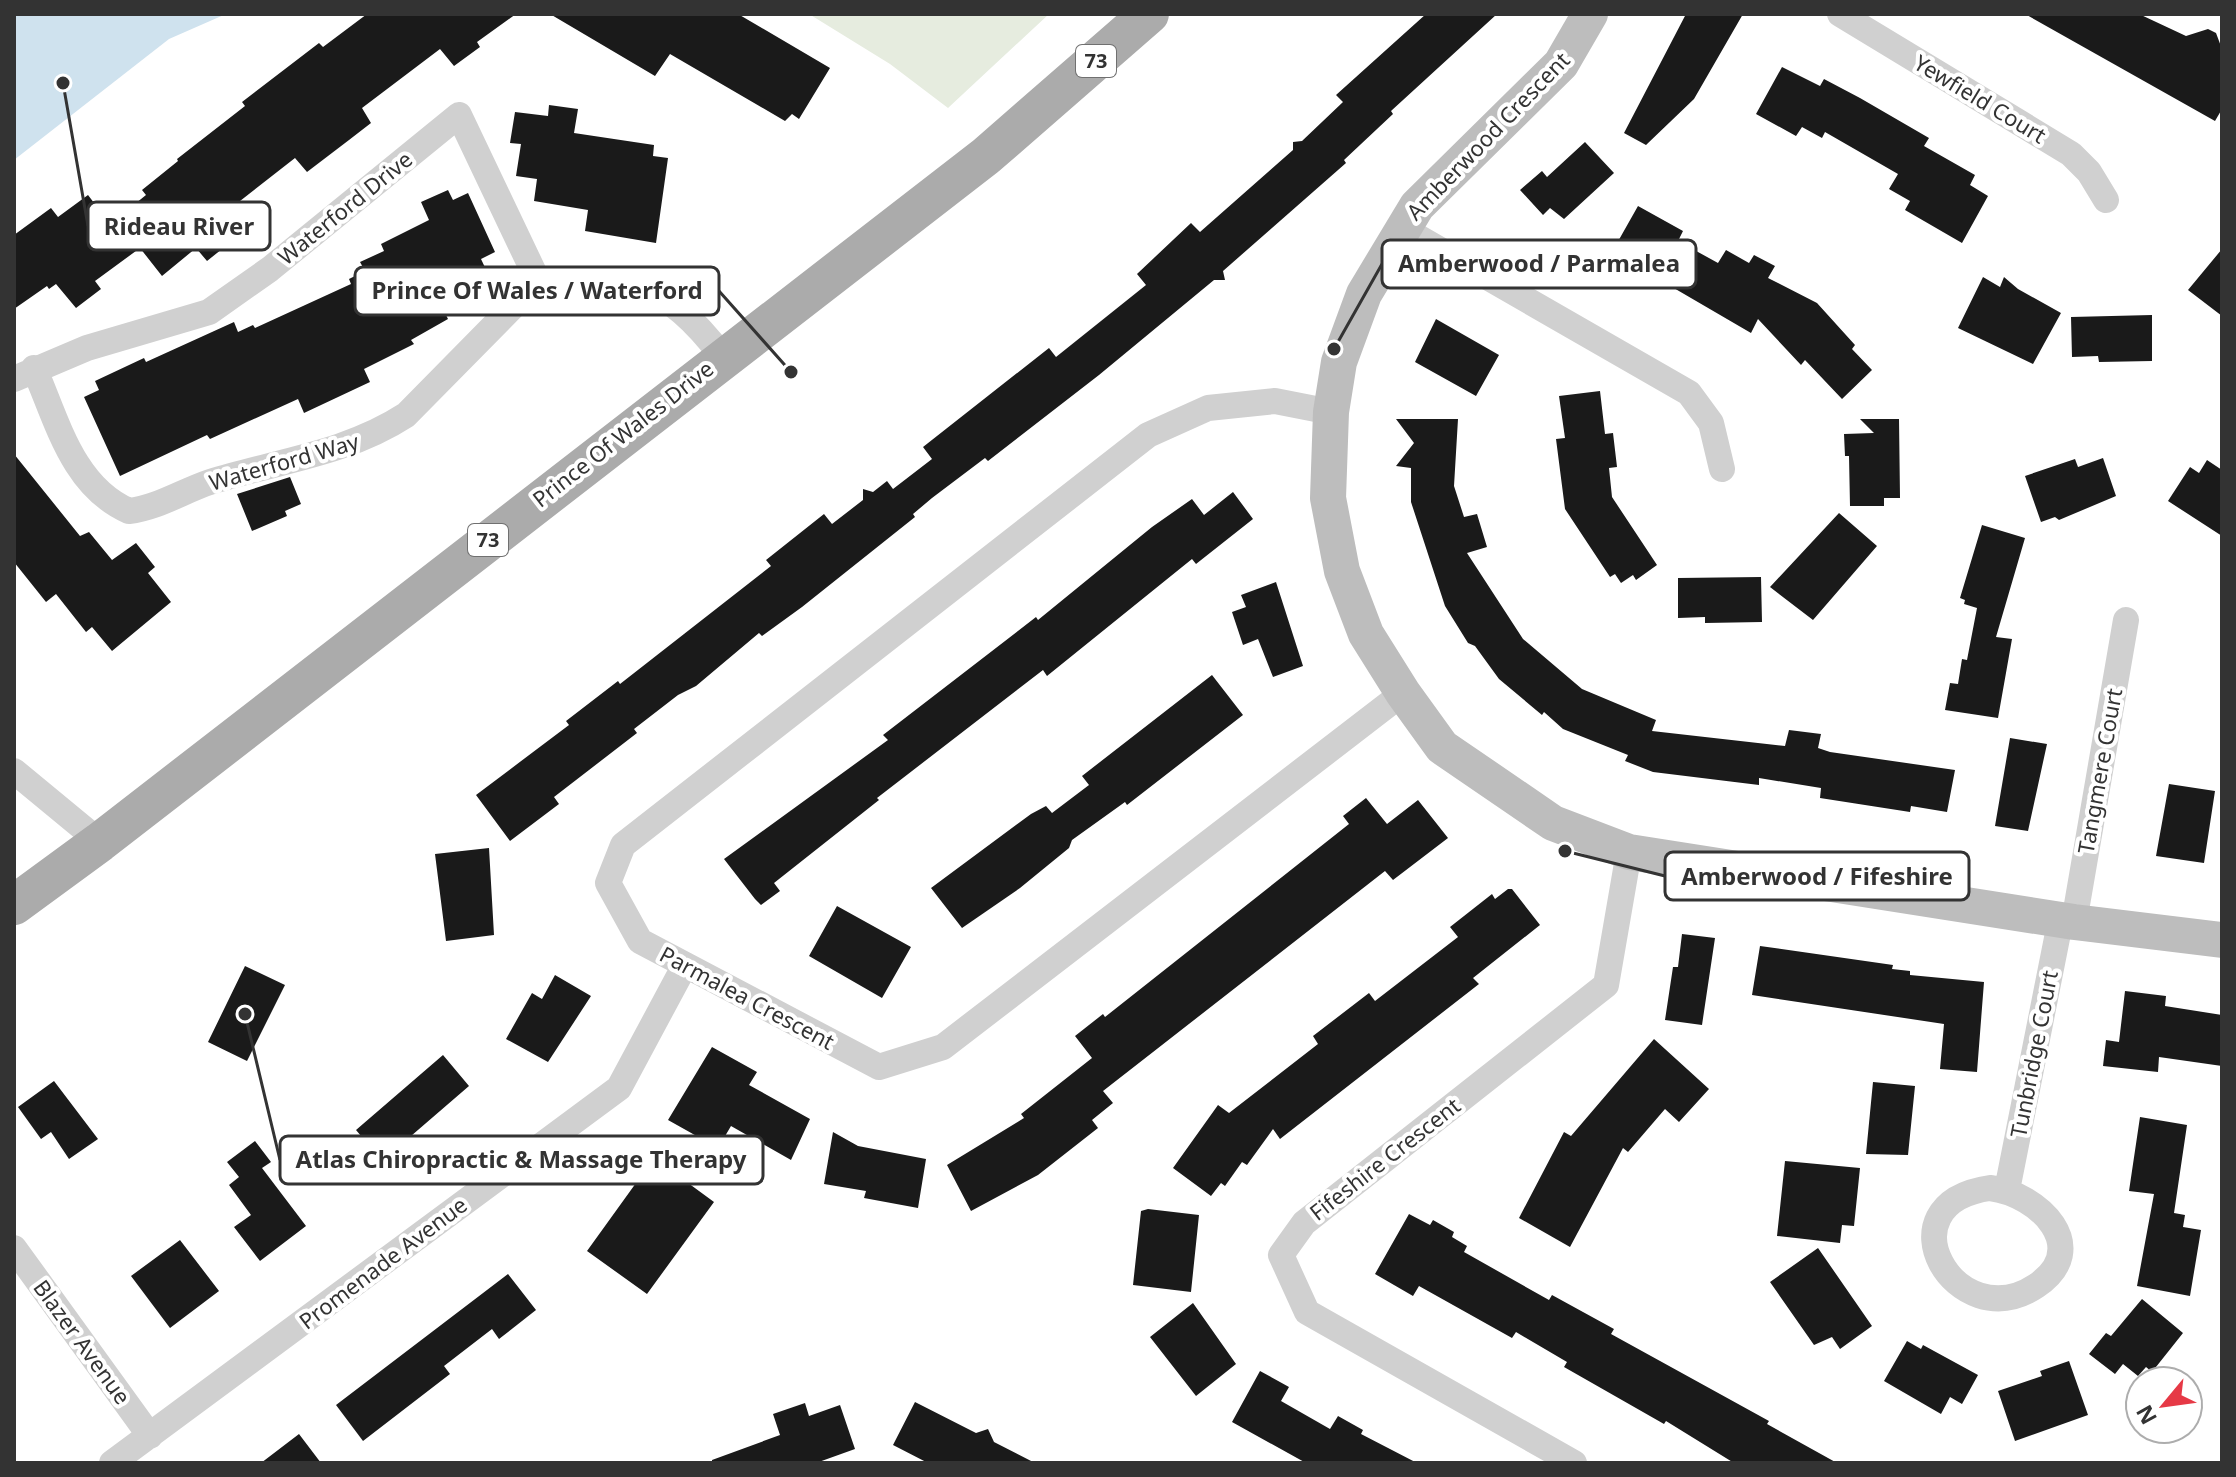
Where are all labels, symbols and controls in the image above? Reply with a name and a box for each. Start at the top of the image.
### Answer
road number: 73 [1076,45,1116,77]
street label: Amberwood Crescent [1399,45,1575,226]
street label: Yewfield Court [1909,47,2052,149]
street label: Waterford Drive [271,144,418,271]
callout: Rideau River [88,202,270,250]
text: Rideau River [104,209,254,242]
callout: Amberwood / Parmalea [1382,240,1696,288]
text: Amberwood / Parmalea [1398,246,1680,279]
callout: Prince Of Wales / Waterford [355,267,719,315]
text: Prince Of Wales / Waterford [371,273,703,306]
street label: Prince Of Wales Drive [526,353,719,513]
street label: Waterford Way [205,425,363,497]
road number: 73 [468,524,508,556]
street label: Tangmere Court [2070,686,2128,856]
callout: Amberwood / Fifeshire [1665,852,1969,900]
text: Amberwood / Fifeshire [1681,859,1953,892]
street label: Parmalea Crescent [655,938,840,1056]
street label: Tunbridge Court [2002,968,2064,1140]
street label: Fifeshire Crescent [1303,1090,1466,1227]
callout: Atlas Chiropractic & Massage Therapy [280,1136,763,1184]
text: Atlas Chiropractic & Massage Therapy [296,1142,747,1175]
street label: Promenade Avenue [292,1189,473,1335]
street label: Blazer Avenue [27,1273,138,1410]
north arrow [2124,1365,2204,1445]
text: N [2128,1400,2163,1430]

